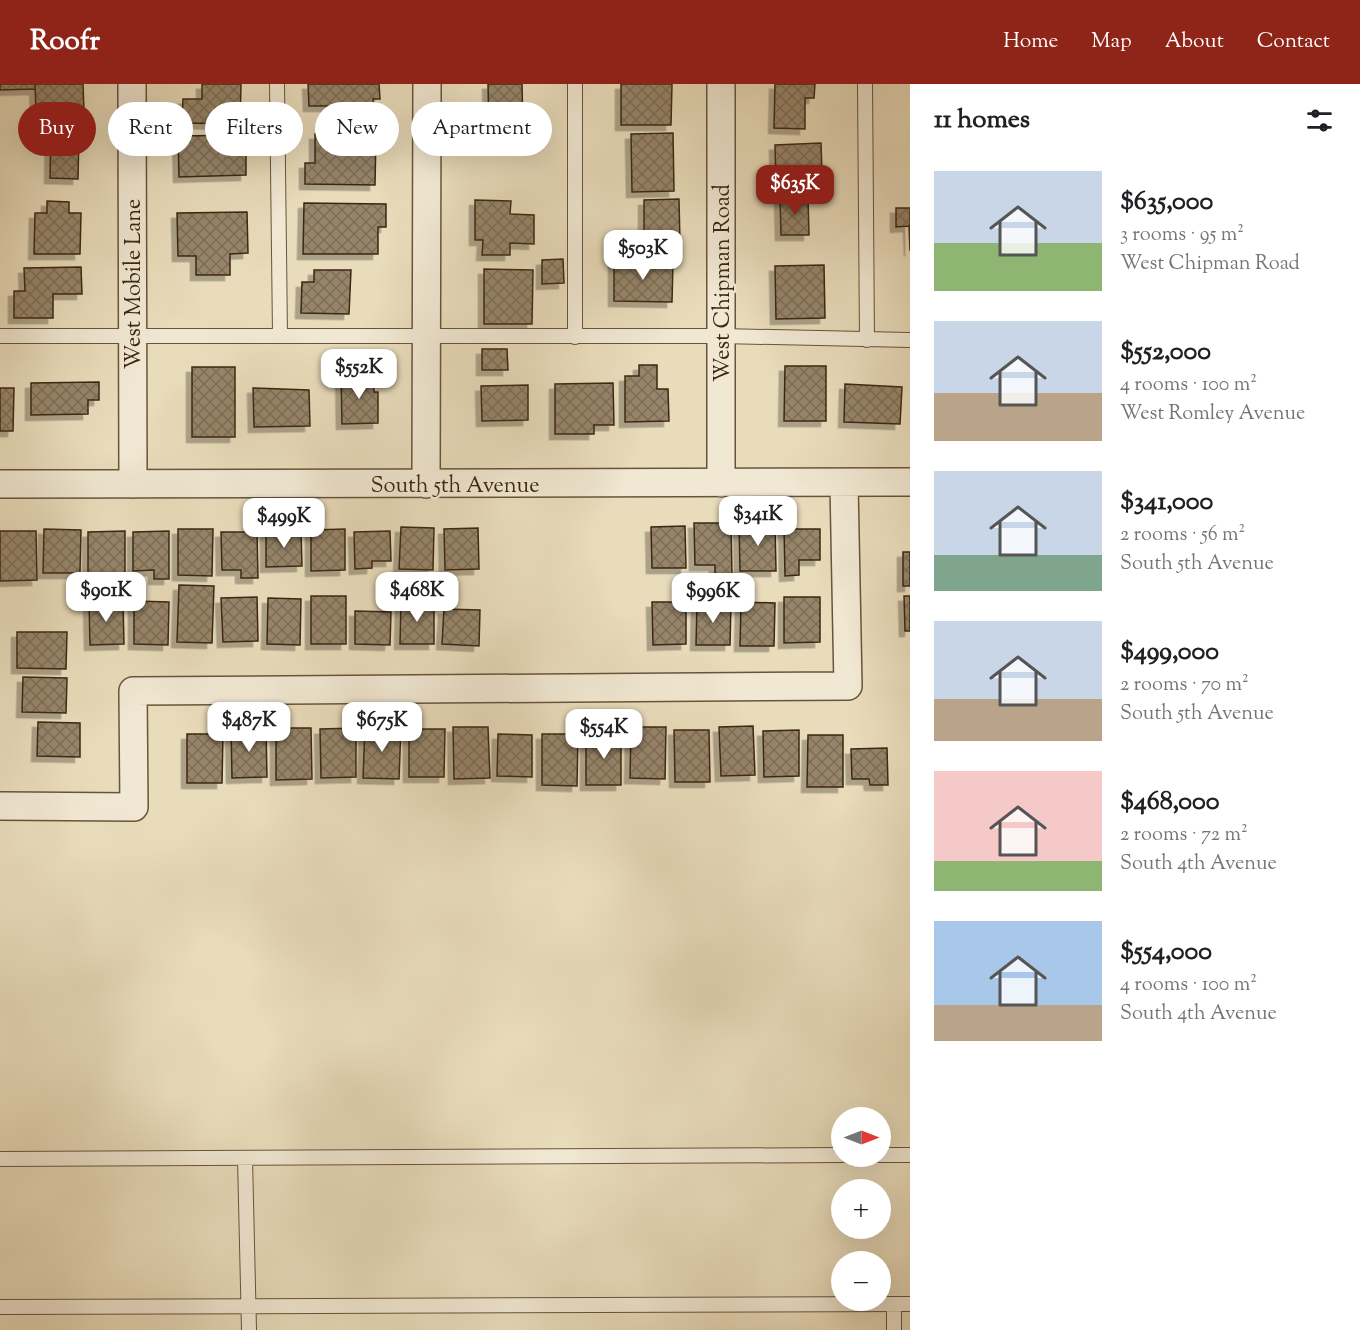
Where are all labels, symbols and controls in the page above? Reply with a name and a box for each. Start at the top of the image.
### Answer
text: Roofr [30,22,100,62]
text: Home [1003,27,1058,57]
text: Map [1091,27,1132,57]
text: About [1165,27,1224,57]
text: Contact [1257,27,1330,57]
chip: Buy [18,102,96,156]
chip: Rent [108,102,193,156]
chip: Filters [205,102,303,156]
chip: New [315,102,399,156]
chip: Apartment [411,102,552,156]
text: 11 homes [934,102,1030,139]
icon: filters [1303,104,1336,137]
pin: $635K [753,165,837,216]
text: $635K [770,170,820,199]
street label: West Chipman Road [708,184,740,382]
text: $635,000 [1120,184,1213,221]
icon: home [982,195,1054,267]
street label: West Mobile Lane [119,199,151,369]
text: 3 rooms · 95 m² [1120,221,1244,250]
pin: $503K [601,230,685,281]
text: $503K [618,235,668,264]
text: West Chipman Road [1120,250,1300,279]
text: $552,000 [1120,334,1211,371]
icon: home [982,345,1054,417]
pin: $552K [317,349,401,400]
text: $552K [335,354,383,383]
text: 4 rooms · 100 m² [1120,371,1257,400]
text: West Romley Avenue [1120,400,1305,429]
street label: South 5th Avenue [370,471,540,503]
text: $341,000 [1120,484,1213,521]
icon: home [982,495,1054,567]
pin: $341K [716,496,800,547]
pin: $499K [242,498,326,549]
text: $341K [733,501,783,530]
text: $499K [257,503,311,532]
text: 2 rooms · 56 m² [1120,521,1245,550]
text: South 5th Avenue [1120,550,1274,579]
pin: $901K [64,572,148,623]
pin: $468K [375,572,459,623]
pin: $996K [671,573,755,624]
text: $901K [80,577,132,606]
text: $468K [390,577,444,606]
text: $996K [686,578,740,607]
text: $499,000 [1120,634,1219,671]
icon: home [982,645,1054,717]
text: 2 rooms · 70 m² [1120,671,1249,700]
text: South 5th Avenue [1120,700,1274,729]
pin: $487K [207,702,291,753]
pin: $675K [340,702,424,753]
text: $487K [221,707,277,736]
text: $675K [356,707,408,736]
pin: $554K [562,709,646,760]
text: $554K [579,714,629,743]
text: $468,000 [1120,784,1219,821]
icon: home [982,795,1054,867]
text: 2 rooms · 72 m² [1120,821,1248,850]
text: South 4th Avenue [1120,850,1277,879]
text: $554,000 [1120,934,1212,971]
icon: home [982,945,1054,1017]
text: 4 rooms · 100 m² [1120,971,1257,1000]
text: South 4th Avenue [1120,1000,1277,1029]
north arrow [831,1107,891,1167]
map controls [831,1107,891,1311]
button: + [831,1179,891,1239]
button: − [831,1251,891,1311]

